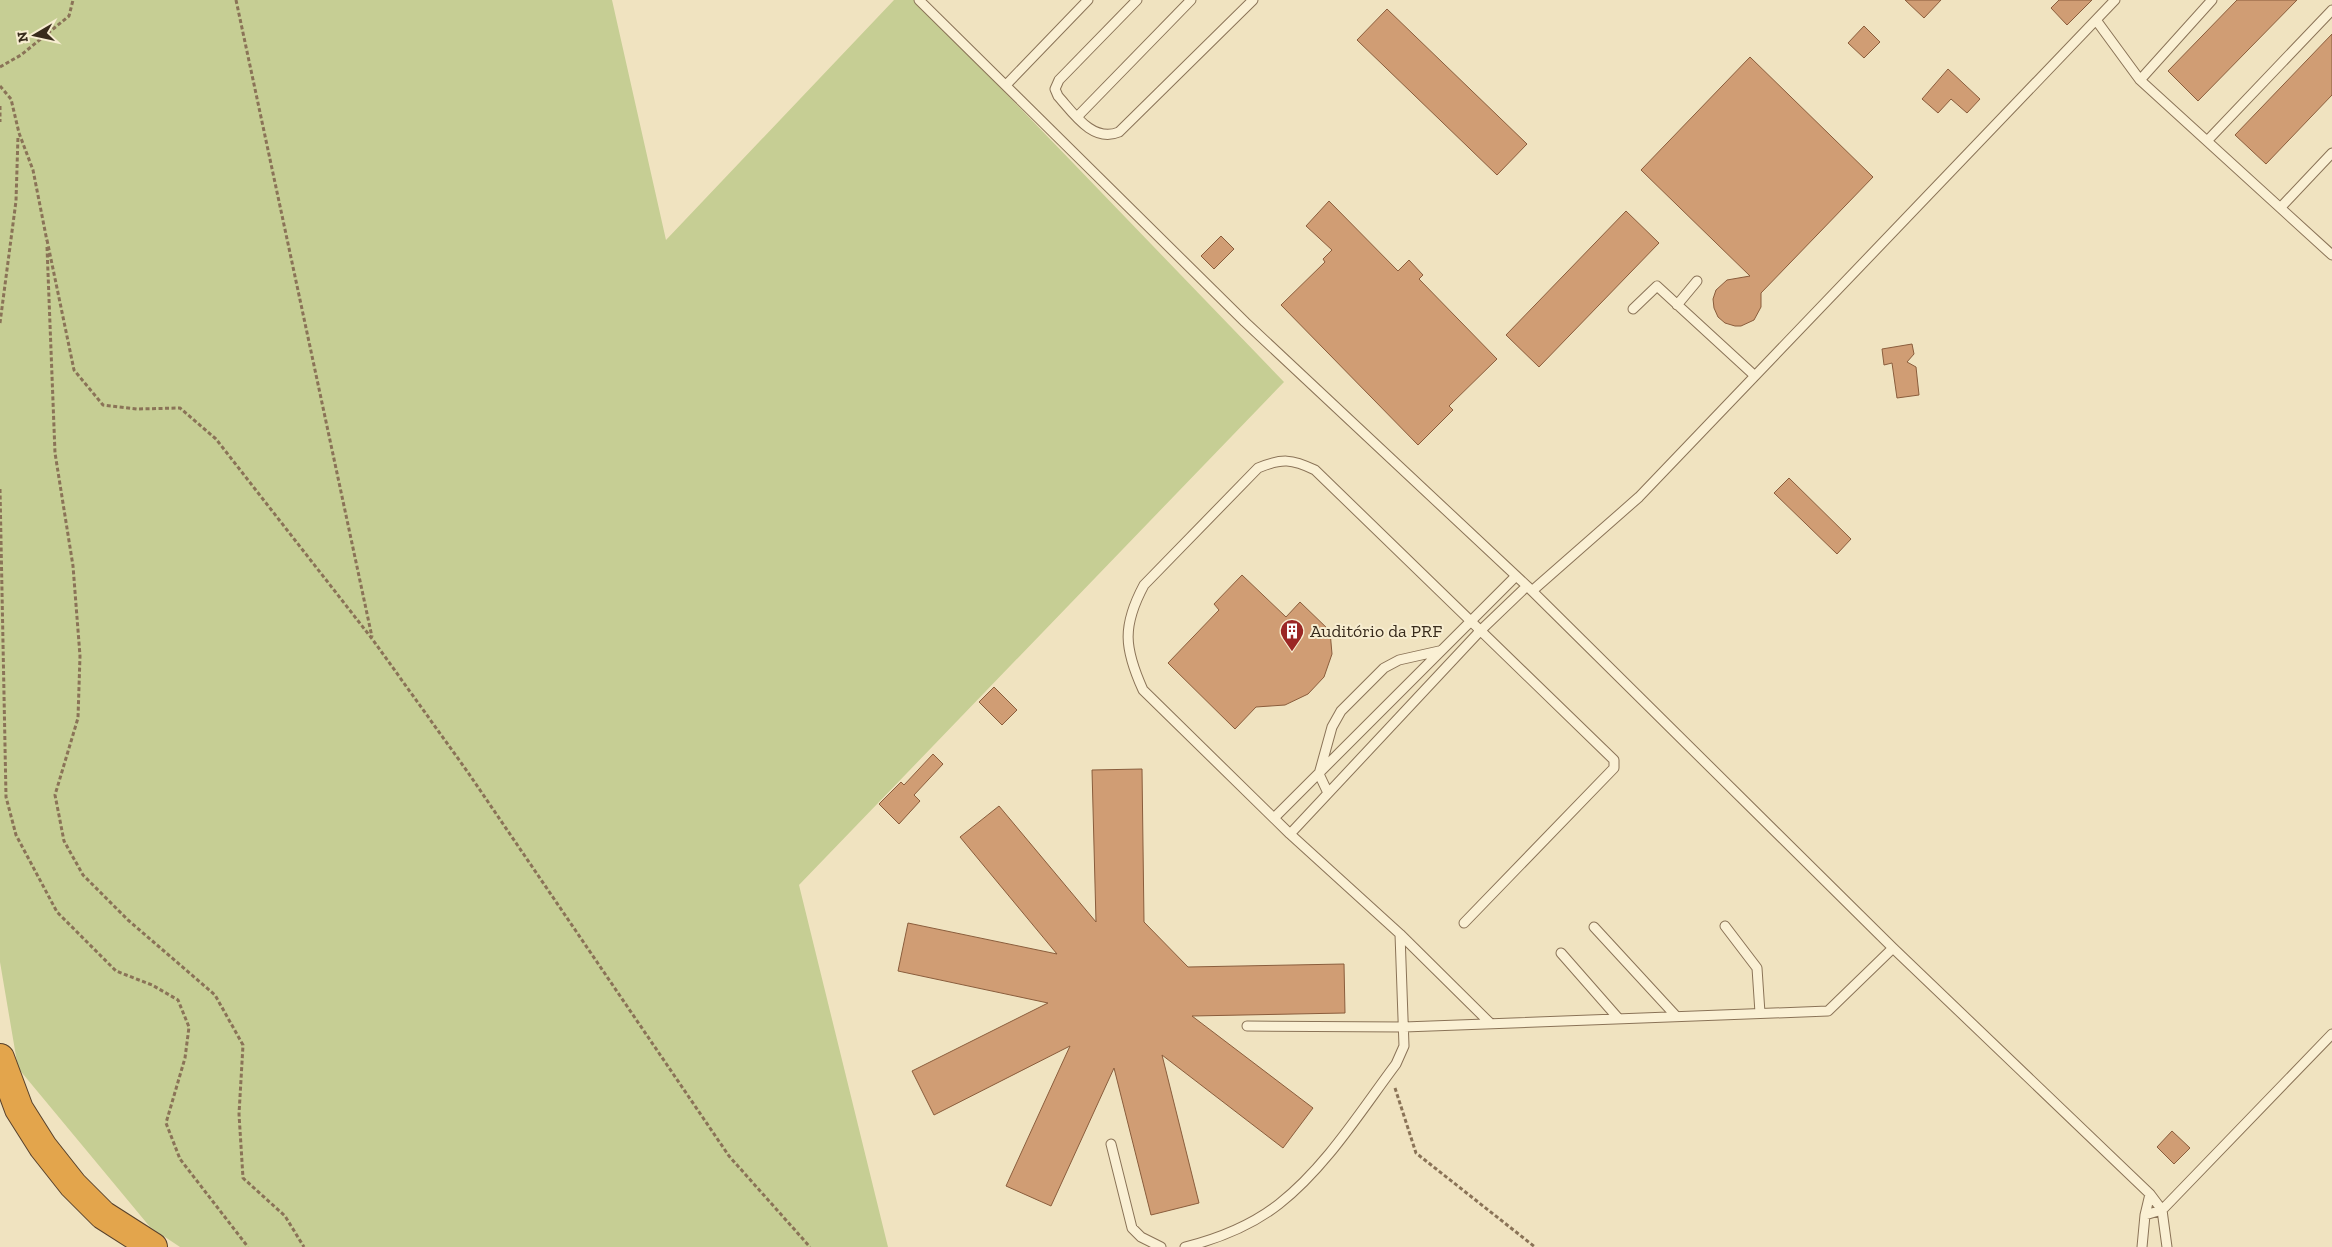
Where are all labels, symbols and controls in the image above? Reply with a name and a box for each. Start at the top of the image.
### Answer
north arrow [10,10,60,60]
text: N [13,30,32,44]
building icon: Auditório da PRF [1279,618,1305,652]
place label: Auditório da PRF [1310,620,1442,642]

